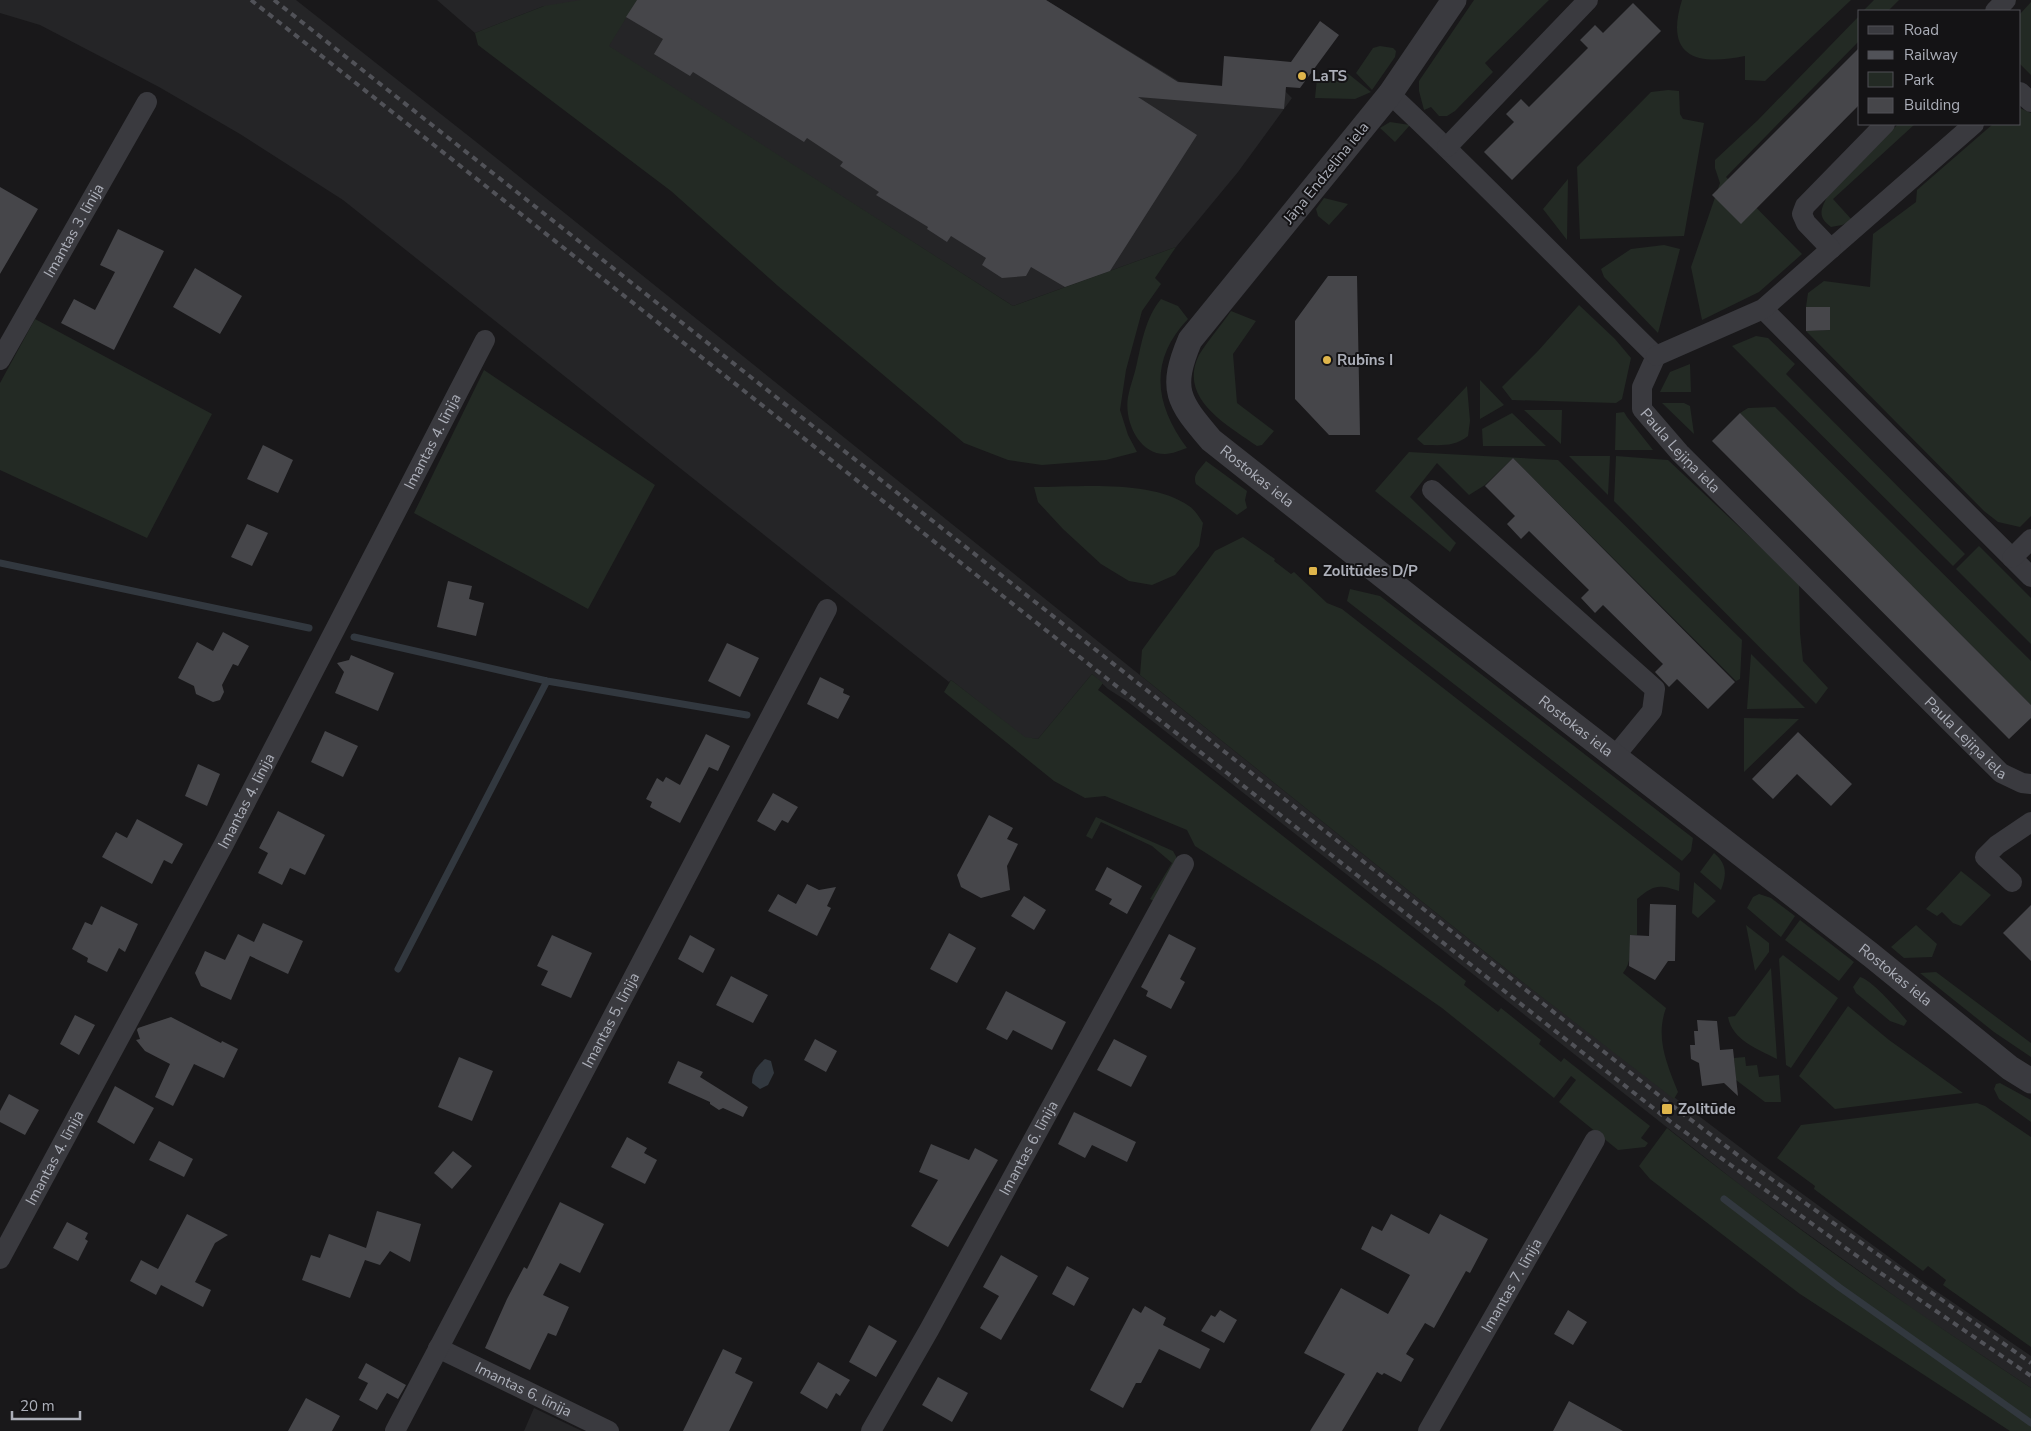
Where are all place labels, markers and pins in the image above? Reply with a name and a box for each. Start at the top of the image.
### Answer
place label: LaTS [1312,66,1347,86]
marker: LaTS [1296,70,1308,82]
place label: Rubīns I [1337,350,1393,370]
marker: Rubīns I [1321,354,1333,366]
place label: Zolitūdes D/P [1323,561,1418,581]
marker: Zolitūdes D/P [1307,565,1319,577]
place label: Zolitūde [1678,1099,1736,1119]
marker: Zolitūde [1660,1102,1674,1116]

